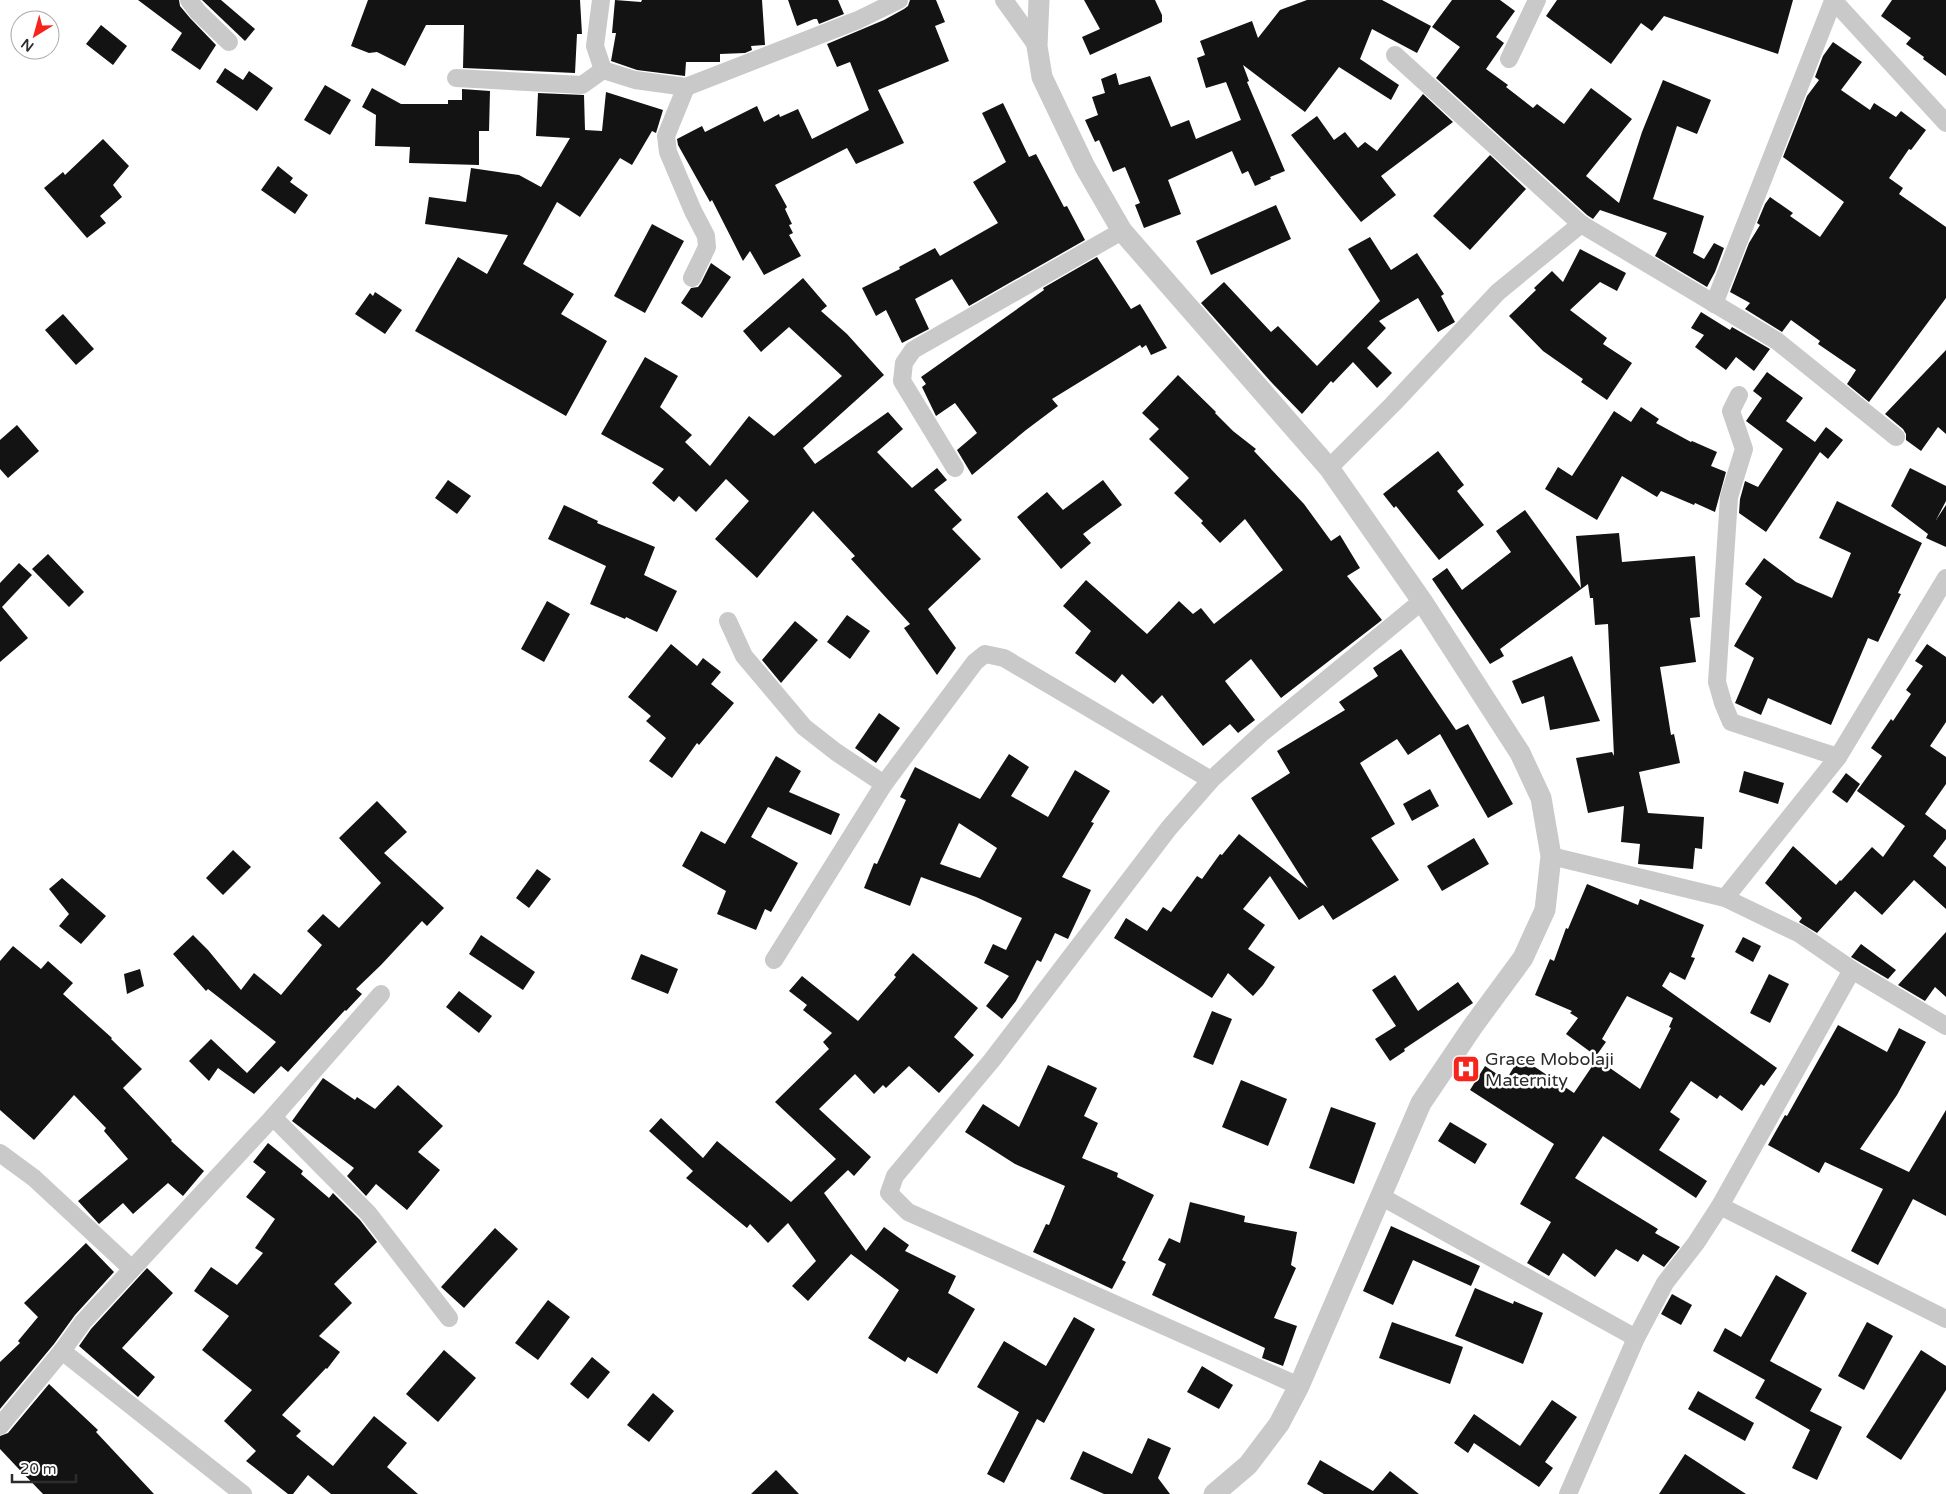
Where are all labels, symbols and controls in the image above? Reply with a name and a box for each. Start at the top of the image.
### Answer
north arrow [10,10,60,60]
text: N [18,35,37,55]
place label: Grace Mobolaji Maternity [1485,1048,1614,1091]
hospital icon: Grace Mobolaji Maternity [1451,1054,1481,1084]
scale bar [12,1452,76,1484]
text: 20 m [20,1460,57,1478]

